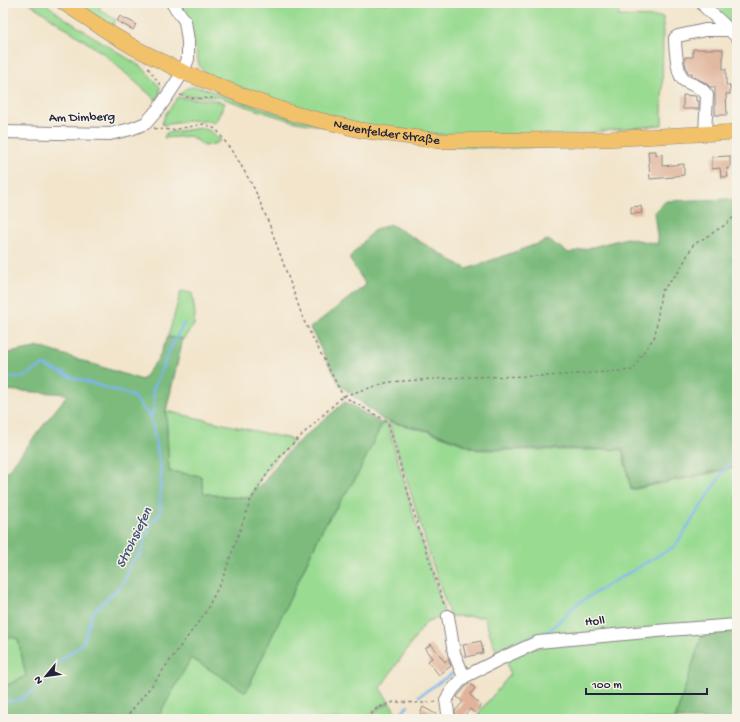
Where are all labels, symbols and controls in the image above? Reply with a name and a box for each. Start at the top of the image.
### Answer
street label: Am Dimberg [49,110,115,126]
street label: Neuenfelder Straße [332,116,441,148]
water label: Strohsiefen [113,505,157,571]
street label: Holl [584,614,606,630]
north arrow [26,656,66,696]
scale bar [586,670,707,696]
text: N [32,674,46,686]
text: 100 m [591,679,622,693]

